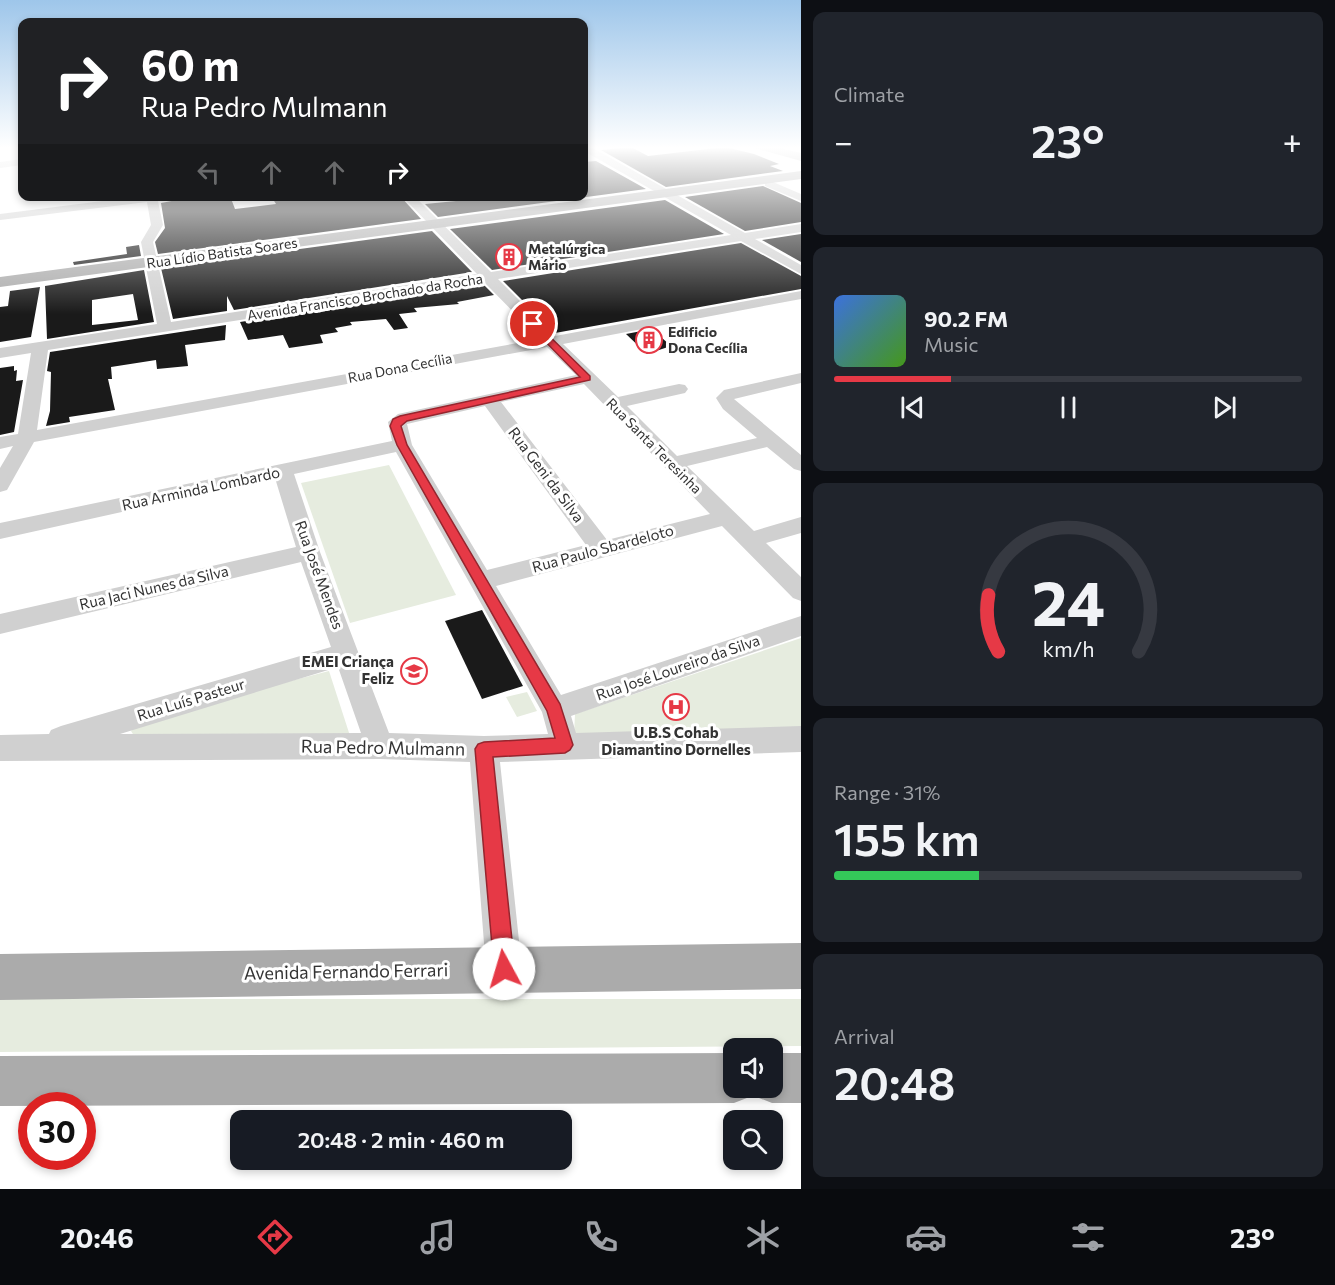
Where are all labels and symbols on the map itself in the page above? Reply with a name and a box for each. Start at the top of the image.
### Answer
street label: Rua Lídio Batista Soares [145,233,298,272]
place label: Metalúrgica Mário [528,240,605,273]
building icon: Metalúrgica Mário [494,242,524,272]
street label: Avenida Francisco Brochado da Rocha [246,269,484,324]
pin [507,298,558,349]
place label: Edificio Dona Cecília [668,323,748,356]
building icon: Edificio Dona Cecília [634,325,664,355]
street label: Rua Dona Cecília [346,349,453,386]
street label: Rua Santa Teresinha [603,394,706,497]
street label: Rua Geni da Silva [505,423,588,526]
street label: Rua Arminda Lombardo [120,462,281,514]
street label: Rua José Mendes [292,518,348,631]
street label: Rua Paulo Sbardeloto [530,520,676,576]
street label: Rua Jaci Nunes da Silva [77,561,230,613]
street label: Rua José Loureiro da Silva [593,631,762,704]
place label: EMEI Criança Feliz [302,652,394,687]
school or university icon: EMEI Criança Feliz [399,656,429,686]
street label: Rua Luís Pasteur [135,674,247,724]
hospital icon: U.B.S Cohab Diamantino Dornelles [661,692,691,722]
place label: U.B.S Cohab Diamantino Dornelles [601,723,751,758]
street label: Rua Pedro Mulmann [301,735,465,759]
position arrow [472,937,536,1001]
street label: Avenida Fernando Ferrari [244,958,448,984]
speed limit sign: 30 [18,1092,96,1170]

